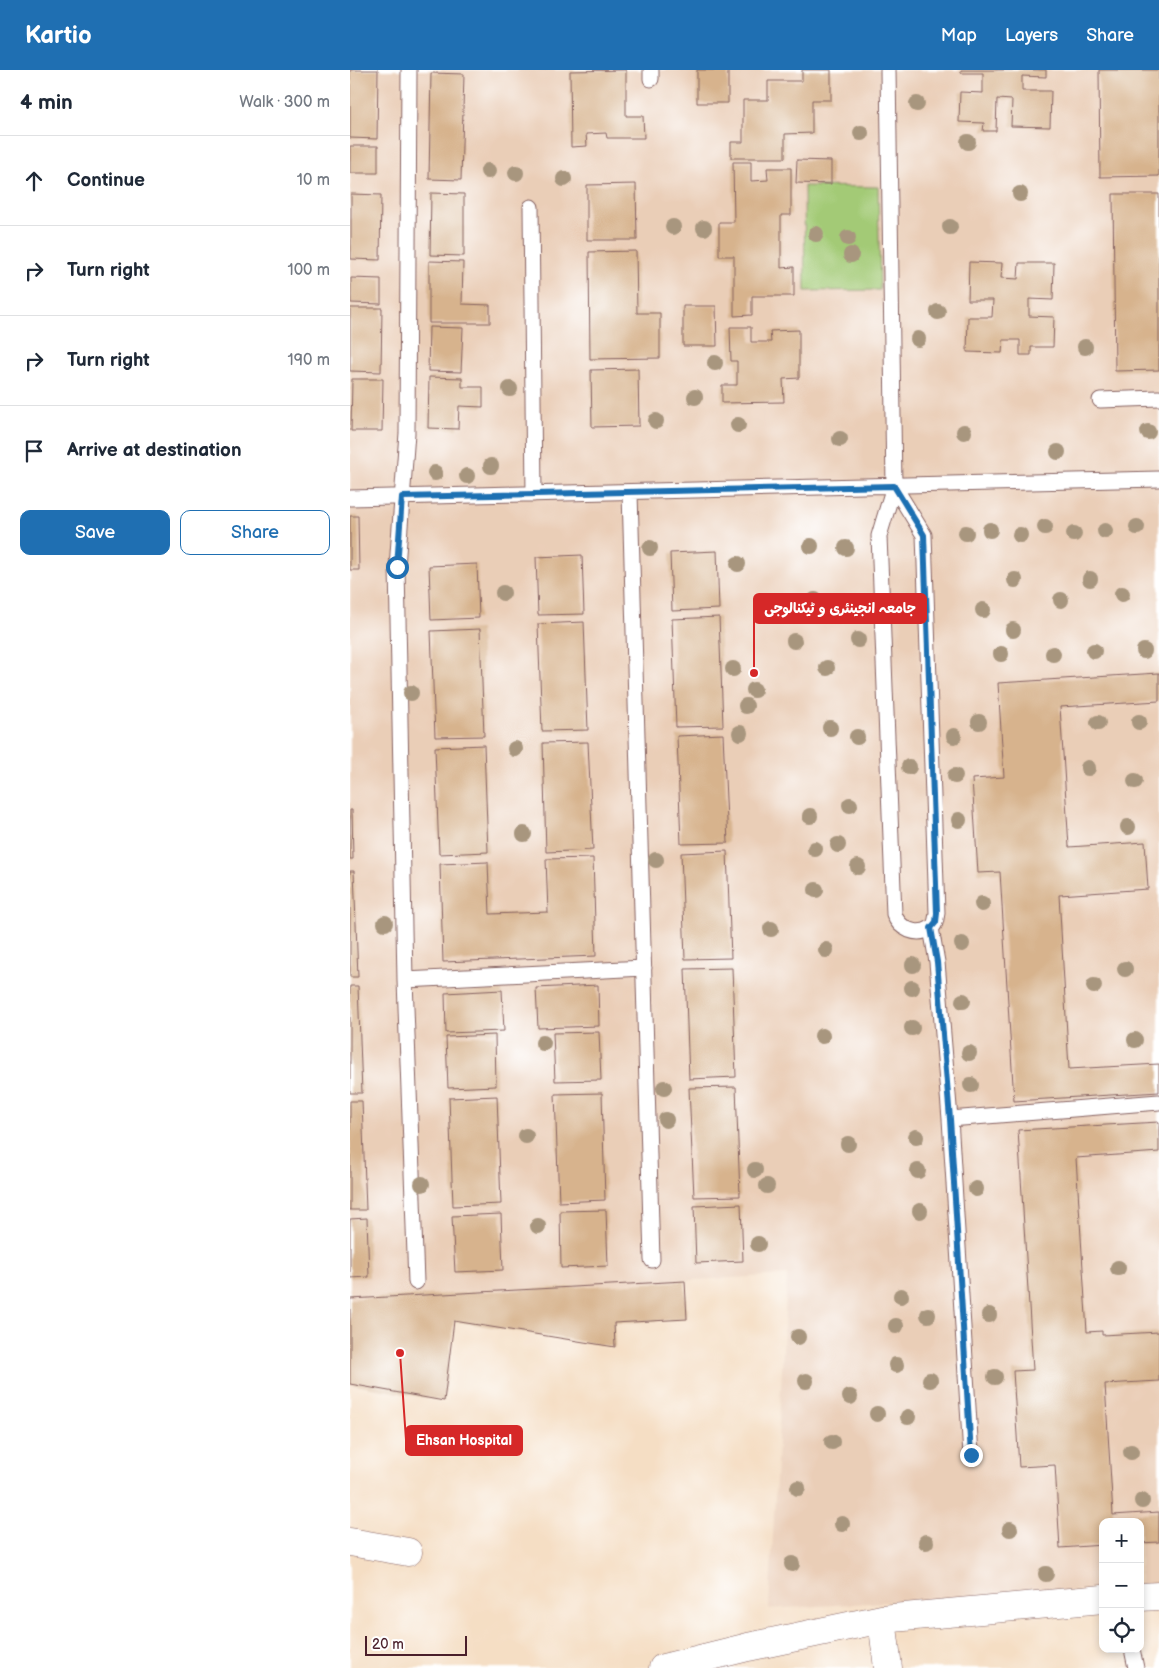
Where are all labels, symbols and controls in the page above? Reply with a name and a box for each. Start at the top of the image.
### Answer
text: Kartio [25,21,92,50]
text: Map [941,25,977,46]
text: Layers [1005,25,1058,46]
text: Share [1086,25,1134,46]
text: 4 min [20,90,73,115]
text: Walk · 300 m [239,93,330,112]
icon: ahead [20,167,48,195]
text: Continue [67,169,145,192]
text: 10 m [297,171,330,190]
icon: right [20,257,48,285]
text: Turn right [67,259,150,282]
text: 100 m [287,261,330,280]
icon: right [20,347,48,375]
text: Turn right [67,349,150,372]
text: 190 m [288,351,330,370]
icon: arrive [20,437,48,465]
text: Arrive at destination [67,439,242,462]
button: Save [20,510,170,555]
button: Share [180,510,330,555]
route start [386,556,409,579]
callout: جامعہ انجینئری و ٹیکنالوجی [754,594,926,623]
text: جامعہ انجینئری و ٹیکنالوجی [764,600,916,618]
callout: Ehsan Hospital [406,1426,522,1455]
text: Ehsan Hospital [416,1432,512,1449]
route end [960,1444,983,1467]
map controls [1099,1518,1144,1653]
button: + [1099,1518,1144,1563]
button: − [1099,1563,1144,1608]
button: locate [1099,1608,1144,1653]
scale bar [365,1633,468,1656]
text: 20 m [372,1636,404,1653]

